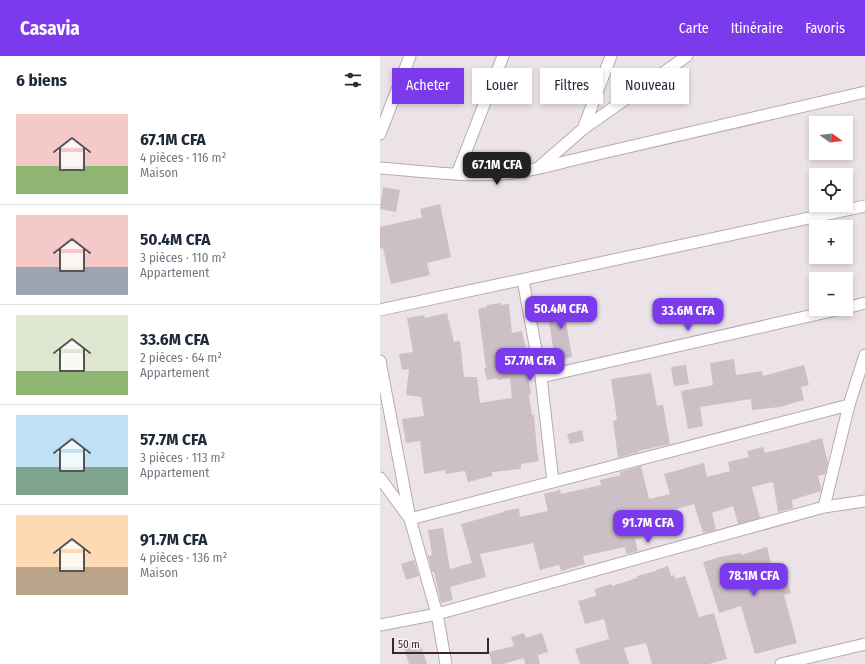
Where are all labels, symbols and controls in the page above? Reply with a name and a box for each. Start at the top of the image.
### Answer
text: Casavia [20,17,80,40]
text: Carte [679,20,709,37]
text: Itinéraire [731,20,783,37]
text: Favoris [805,20,845,37]
chip: Acheter [392,68,464,104]
chip: Louer [472,68,532,104]
chip: Filtres [540,68,603,104]
chip: Nouveau [611,68,689,104]
icon: filters [342,69,364,91]
text: 6 biens [16,70,67,91]
north arrow [809,116,853,160]
map controls [809,116,853,316]
text: 67.1M CFA [140,129,206,150]
icon: home [48,130,96,178]
text: 4 pièces · 116 m² [140,150,226,165]
pin: 67.1M CFA [451,152,543,186]
text: 67.1M CFA [472,157,522,172]
text: Maison [140,165,178,180]
button: locate [809,168,853,212]
button: + [809,220,853,264]
text: 50.4M CFA [140,229,210,250]
icon: home [48,231,96,279]
text: 3 pièces · 110 m² [140,250,226,265]
text: Appartement [140,265,209,280]
button: − [809,272,853,316]
pin: 50.4M CFA [515,296,607,330]
pin: 33.6M CFA [642,298,734,332]
text: 50.4M CFA [534,301,588,316]
text: 33.6M CFA [662,303,714,318]
text: 33.6M CFA [140,329,209,350]
icon: home [48,331,96,379]
pin: 57.7M CFA [484,348,576,382]
text: 2 pièces · 64 m² [140,350,222,365]
text: 57.7M CFA [504,353,556,368]
text: Appartement [140,365,209,380]
text: 57.7M CFA [140,429,207,450]
icon: home [48,431,96,479]
text: 3 pièces · 113 m² [140,450,225,465]
text: Appartement [140,465,209,480]
pin: 91.7M CFA [602,510,694,544]
text: 91.7M CFA [622,515,674,530]
text: 91.7M CFA [140,529,207,550]
icon: home [48,531,96,579]
text: 4 pièces · 136 m² [140,550,227,565]
pin: 78.1M CFA [708,563,800,597]
text: Maison [140,565,178,580]
text: 78.1M CFA [729,568,779,583]
scale bar [392,636,489,655]
text: 50 m [398,638,420,651]

